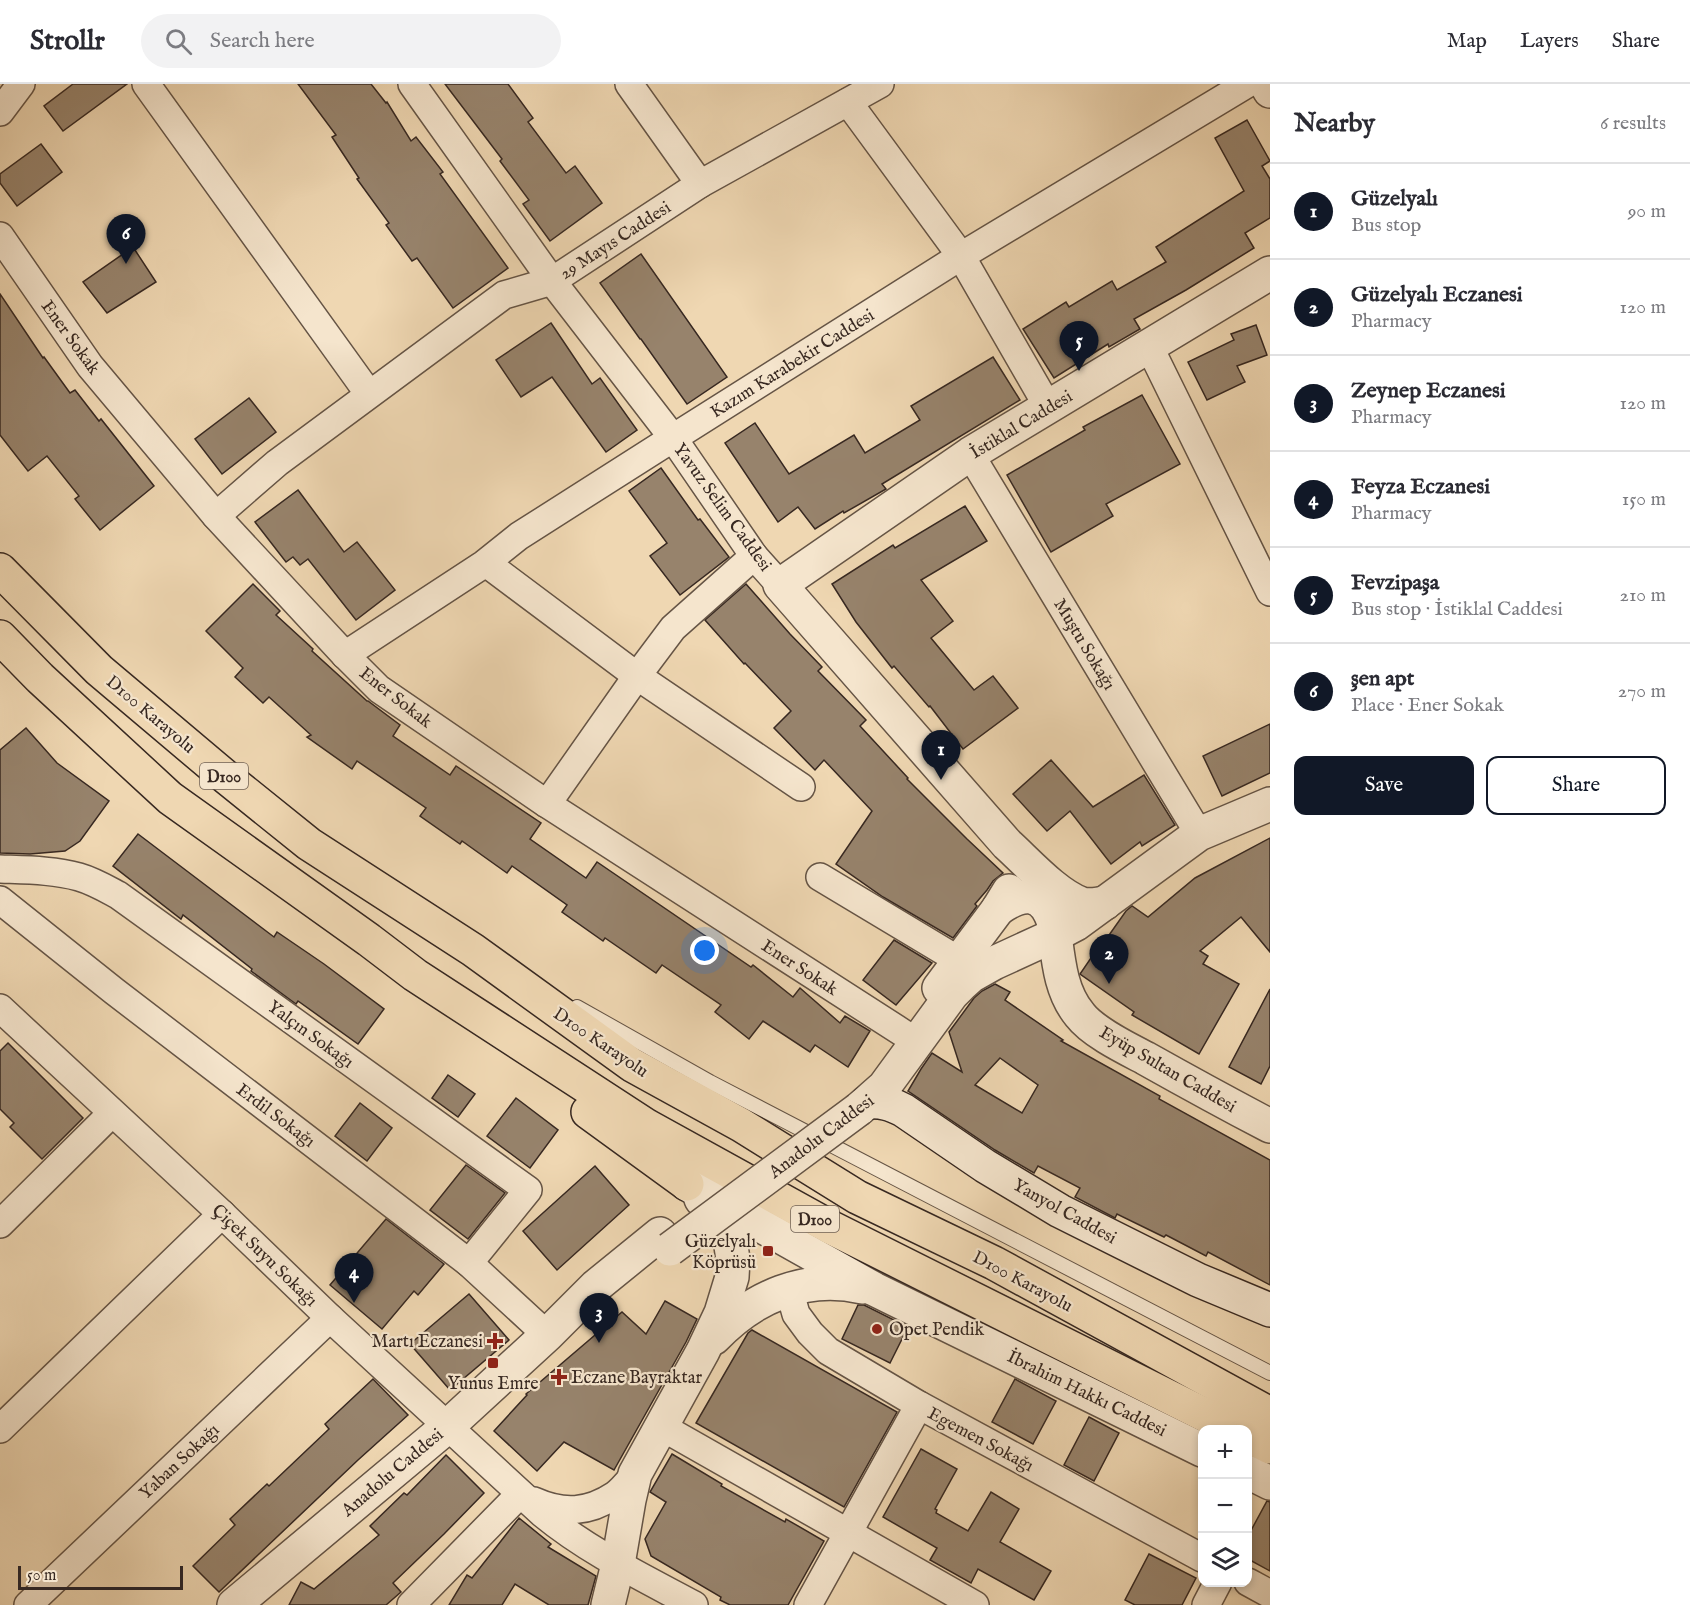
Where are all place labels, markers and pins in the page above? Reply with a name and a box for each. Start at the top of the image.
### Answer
pin: 6 [106,214,146,264]
pin: 5 [1060,322,1098,371]
pin: 1 [922,730,960,780]
pin: 2 [1090,934,1128,984]
place label: Güzelyalı Köprüsü [685,1231,756,1275]
marker: Güzelyalı Köprüsü [761,1244,775,1258]
pin: 4 [334,1254,374,1303]
pin: 3 [580,1294,618,1343]
place label: Opet Pendik [889,1319,984,1342]
marker: Opet Pendik [870,1322,884,1336]
place label: Martı Eczanesi [371,1331,483,1354]
marker: Martı Eczanesi [488,1334,502,1348]
marker: Yunus Emre [486,1356,500,1370]
place label: Eczane Bayraktar [571,1367,702,1390]
marker: Eczane Bayraktar [552,1370,566,1384]
place label: Yunus Emre [447,1373,539,1396]

